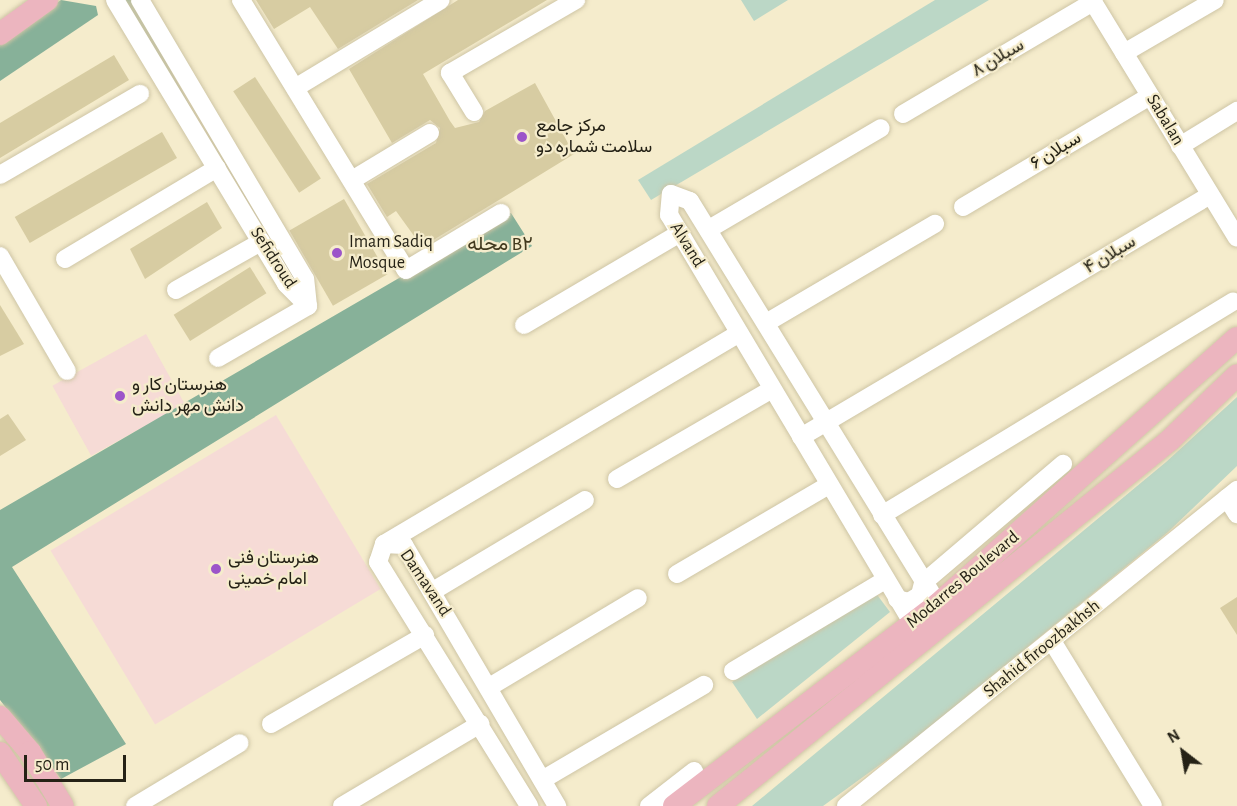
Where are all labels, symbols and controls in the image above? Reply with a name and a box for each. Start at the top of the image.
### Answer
street label: سبلان ۸ [968,34,1028,82]
street label: Sabalan [1141,90,1189,150]
place label: مرکز جامع سلامت شماره دو [536,116,652,158]
marker: مرکز جامع سلامت شماره دو [513,128,531,146]
street label: سبلان ۶ [1027,128,1085,174]
street label: Alvand [665,219,709,271]
street label: Sefidroud [245,223,301,293]
street label: سبلان ۴ [1080,231,1140,279]
place label: Imam Sadiq Mosque [349,232,433,274]
district label: محله B۲ [467,232,533,256]
marker: Imam Sadiq Mosque [330,246,344,260]
place label: هنرستان کار و دانش مهر دانش [132,375,244,418]
marker: هنرستان کار و دانش مهر دانش [113,389,127,403]
street label: Modarres Boulevard [902,527,1024,633]
street label: Damavand [395,545,455,621]
place label: هنرستان فنی امام خمینی [228,548,319,590]
marker: هنرستان فنی امام خمینی [209,562,223,576]
street label: Shahid firoozbakhsh [979,595,1105,703]
north arrow [1153,722,1213,782]
text: N [1165,727,1183,746]
scale bar [27,743,129,781]
text: 50 m [35,756,69,774]

